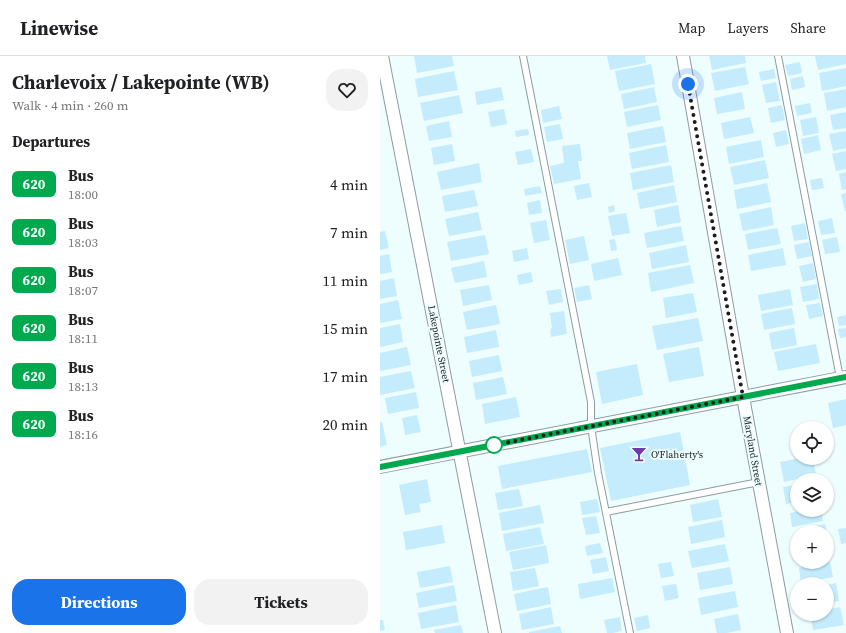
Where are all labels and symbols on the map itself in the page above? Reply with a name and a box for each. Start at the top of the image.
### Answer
your location [678,74,698,94]
street label: Lakepointe Street [425,304,453,384]
street label: Maryland Street [740,415,766,488]
unlabelled marker [485,436,503,454]
bar icon: O'Flaherty's [630,445,648,463]
place label: O'Flaherty's [651,448,703,461]

